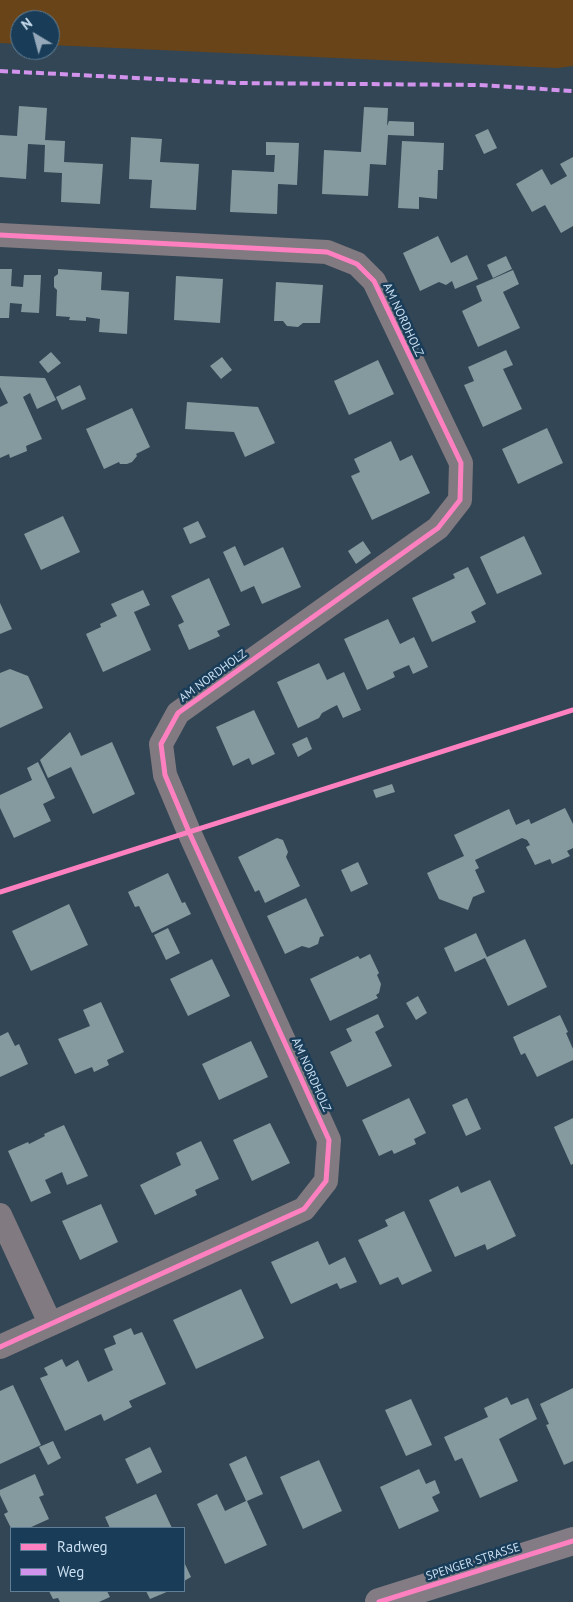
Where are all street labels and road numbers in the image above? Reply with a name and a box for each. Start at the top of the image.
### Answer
street label: AM NORDHOLZ [380,281,426,359]
street label: AM NORDHOLZ [177,647,249,705]
street label: AM NORDHOLZ [288,1036,334,1114]
street label: SPENGER STRASSE [424,1540,522,1584]

